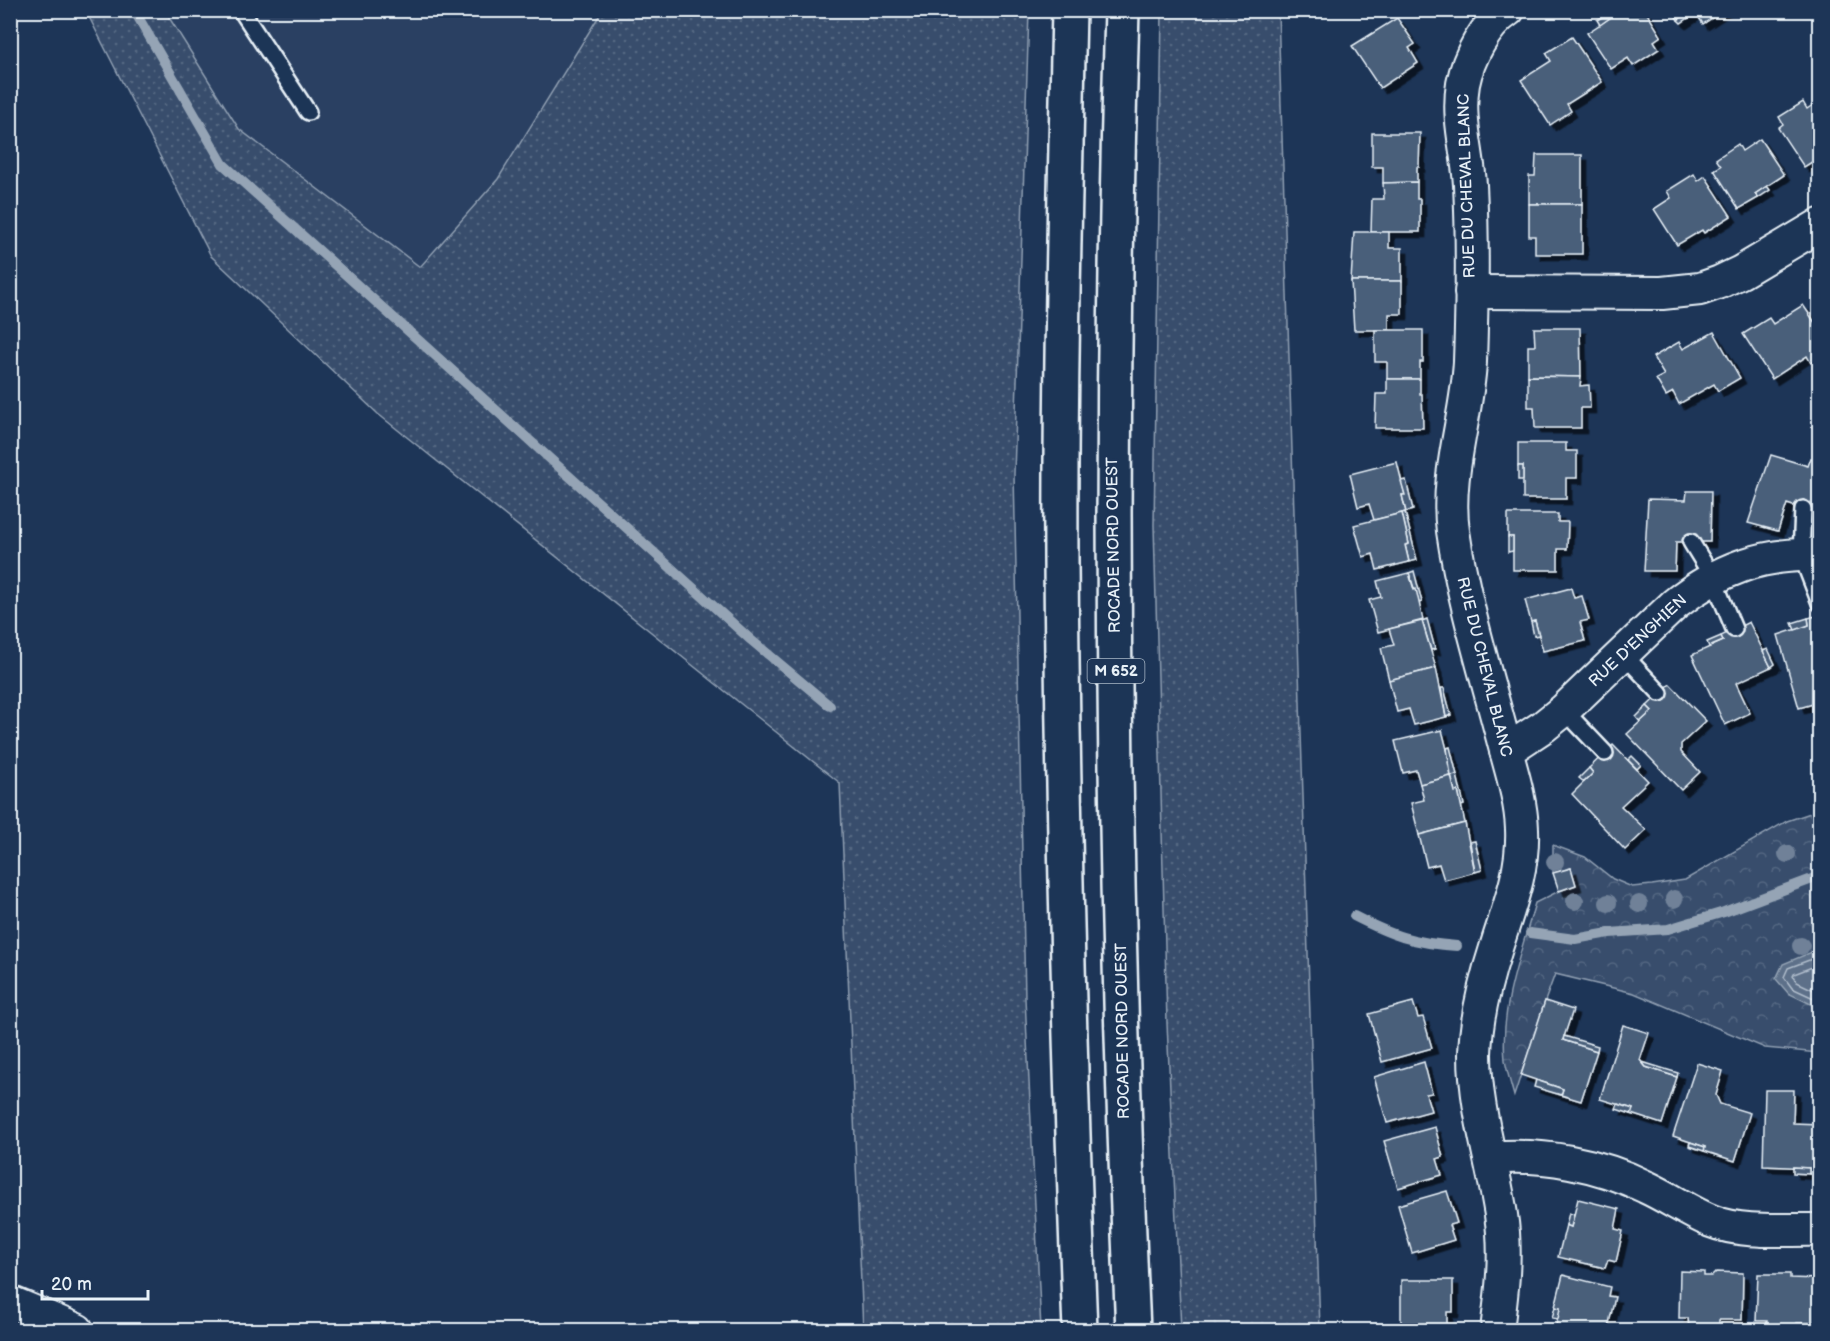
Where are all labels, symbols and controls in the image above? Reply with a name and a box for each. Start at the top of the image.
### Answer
street label: RUE DU CHEVAL BLANC [1454,93,1480,279]
street label: ROCADE NORD OUEST [1103,456,1125,633]
street label: RUE DU CHEVAL BLANC [1452,575,1516,759]
street label: RUE D'ENGHIEN [1585,591,1691,691]
road number: M 652 [1088,659,1144,683]
street label: ROCADE NORD OUEST [1112,942,1134,1119]
scale bar [42,1263,148,1301]
text: 20 m [51,1274,92,1295]

